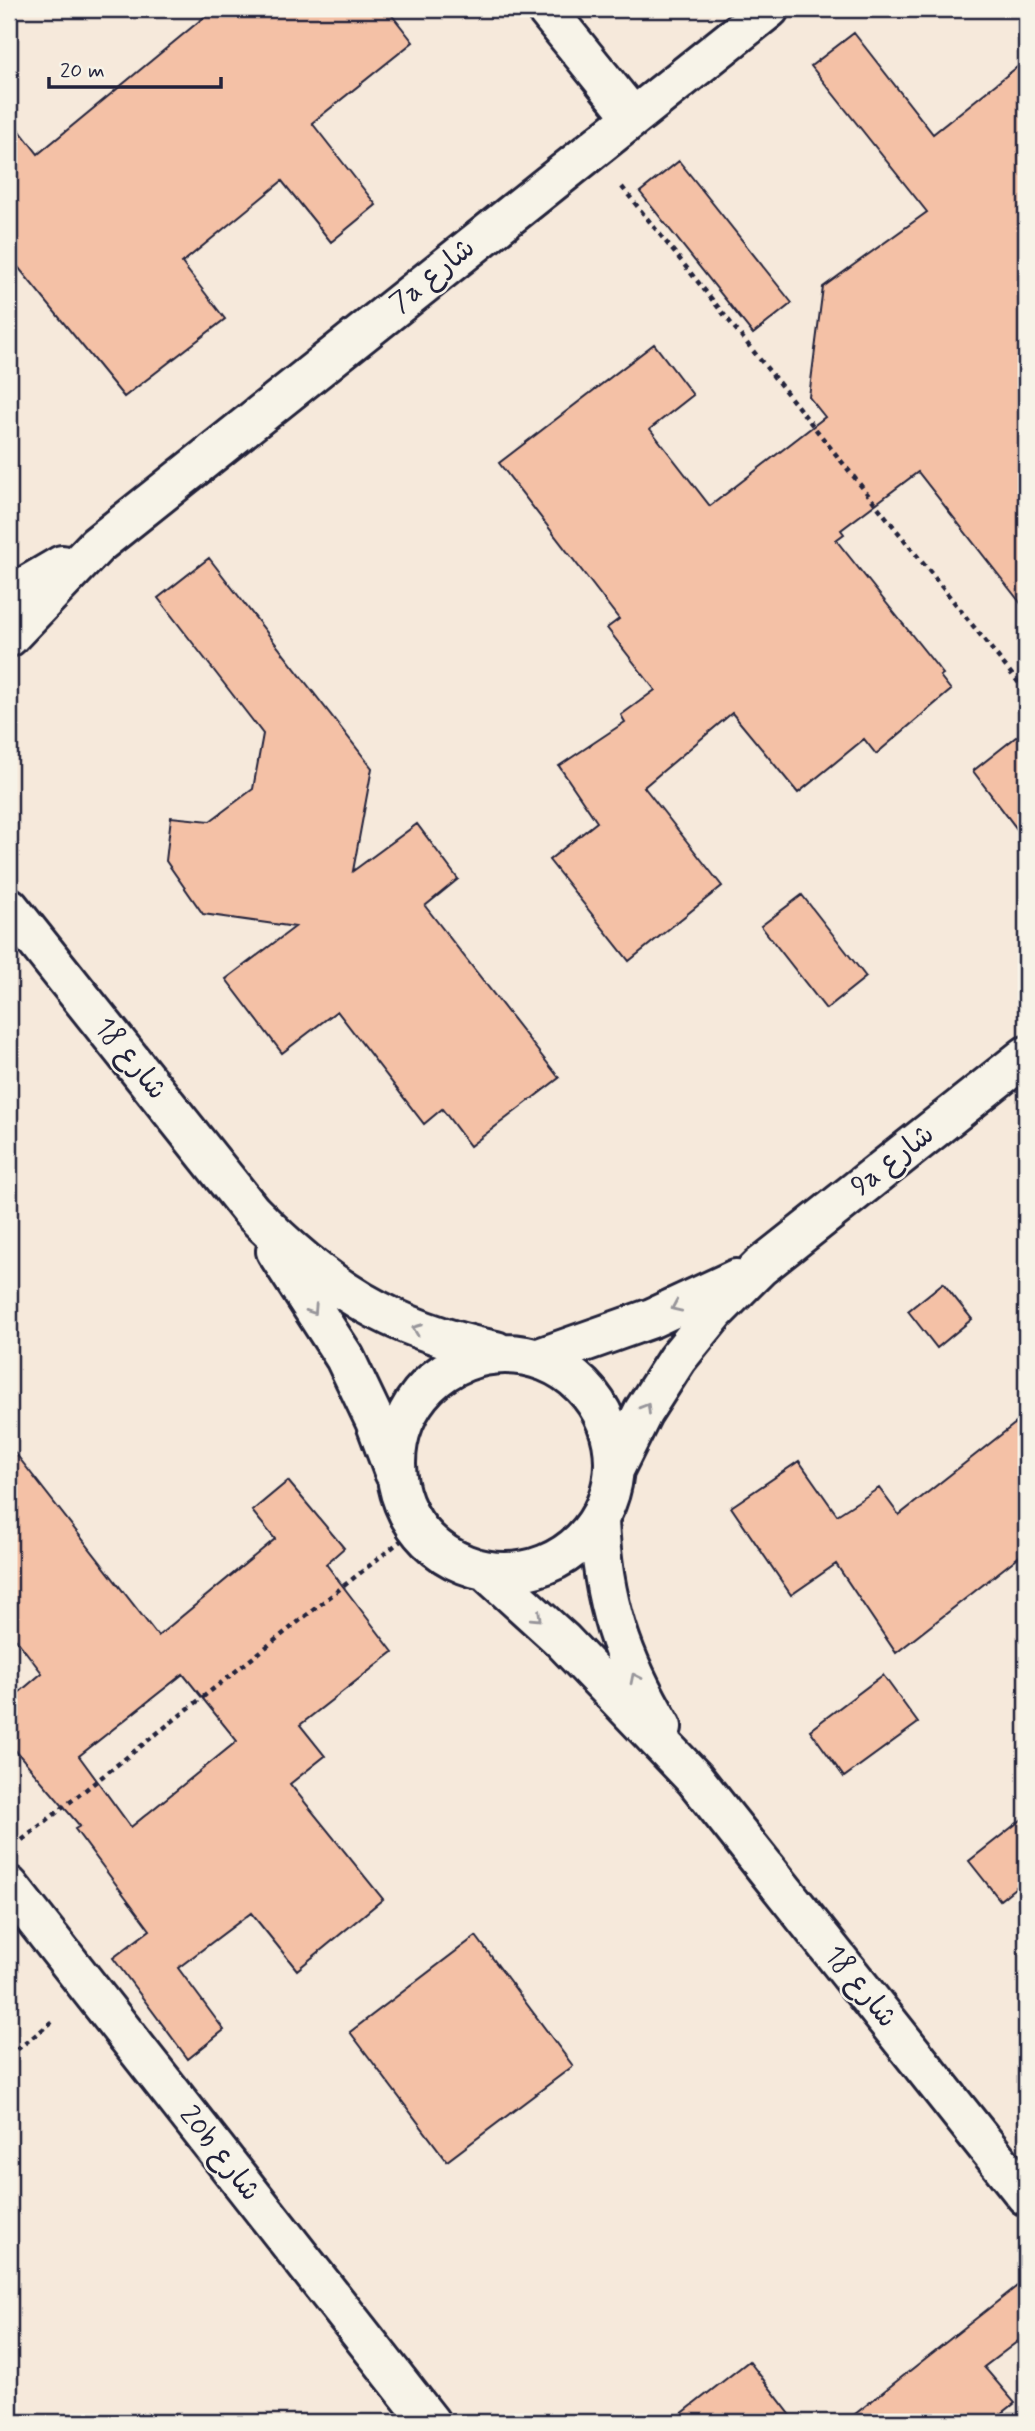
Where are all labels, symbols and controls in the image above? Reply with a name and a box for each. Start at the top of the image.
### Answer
scale bar [49,46,220,90]
text: 20 m [60,57,105,85]
street label: 7a شارع [383,230,483,322]
street label: شارع 18 [85,1010,175,1108]
street label: 9a شارع [844,1117,942,1205]
one-way arrow [671,1299,684,1313]
one-way arrow [305,1303,318,1316]
one-way arrow [411,1324,423,1338]
one-way arrow [638,1402,651,1415]
one-way arrow [529,1608,542,1621]
one-way arrow [630,1673,644,1685]
street label: شارع 18 [815,1938,905,2036]
street label: 20b شارع [170,2099,268,2209]

